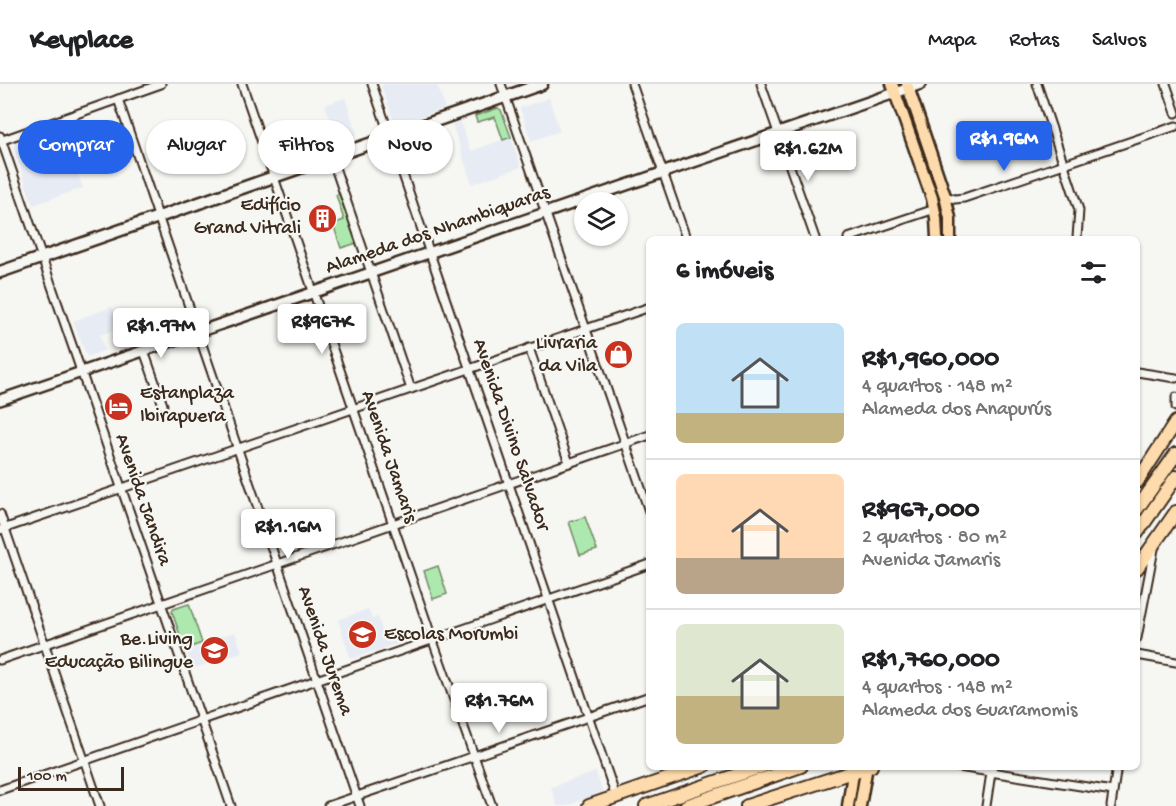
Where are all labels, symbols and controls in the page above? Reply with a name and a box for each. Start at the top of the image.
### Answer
text: Keyplace [30,25,133,58]
text: Mapa [928,29,976,54]
text: Rotas [1009,29,1059,54]
text: Salvos [1092,29,1146,54]
chip: Comprar [18,120,134,174]
chip: Alugar [146,120,246,174]
chip: Filtros [258,120,355,174]
chip: Novo [367,120,453,174]
pin: R$1.96M [949,121,1059,172]
text: R$1.96M [970,129,1038,152]
pin: R$1.62M [753,131,863,182]
text: R$1.62M [774,139,842,162]
street label: Alameda dos Nhambiquaras [323,182,554,280]
map controls [574,192,628,246]
button: layers [574,192,628,246]
place label: Edifício Grand Vitrali [194,195,301,241]
building icon: Edifício Grand Vitrali [306,202,338,234]
icon: filters [1077,256,1110,289]
text: 6 imóveis [676,257,773,288]
pin: R$967K [273,304,371,355]
pin: R$1.97M [106,308,216,359]
text: R$967K [291,312,353,335]
text: R$1.97M [127,316,195,339]
place label: Livraria da Vila [536,333,598,379]
street label: Avenida Divino Salvador [466,336,554,536]
shop icon: Livraria da Vila [602,339,634,371]
text: R$1,960,000 [862,345,999,376]
icon: home [724,347,796,419]
text: 4 quartos · 148 m² [862,376,1013,399]
place label: Estanplaza Ibirapuera [140,383,235,429]
street label: Avenida Jamaris [355,388,422,527]
hotel icon: Estanplaza Ibirapuera [103,390,135,422]
text: Alameda dos Anapurús [862,399,1051,422]
street label: Avenida Jandira [109,431,176,570]
text: R$967,000 [862,496,979,527]
icon: home [724,498,796,570]
pin: R$1.16M [233,509,343,560]
text: R$1.16M [255,517,321,540]
text: 2 quartos · 80 m² [862,527,1007,550]
text: Avenida Jamaris [862,550,1000,573]
street label: Avenida Jurema [291,583,357,719]
school or university icon: Escolas Morumbi [347,619,379,651]
place label: Escolas Morumbi [384,624,518,647]
place label: Be.Living Educação Bilingue [45,629,194,675]
school or university icon: Be.Living Educação Bilingue [198,635,230,667]
text: R$1,760,000 [862,646,1000,677]
icon: home [724,648,796,720]
text: 4 quartos · 148 m² [862,677,1013,700]
pin: R$1.76M [444,683,554,734]
text: R$1.76M [465,691,533,714]
text: Alameda dos Guaramomis [862,700,1077,723]
scale bar [18,764,124,792]
text: 100 m [27,768,67,787]

